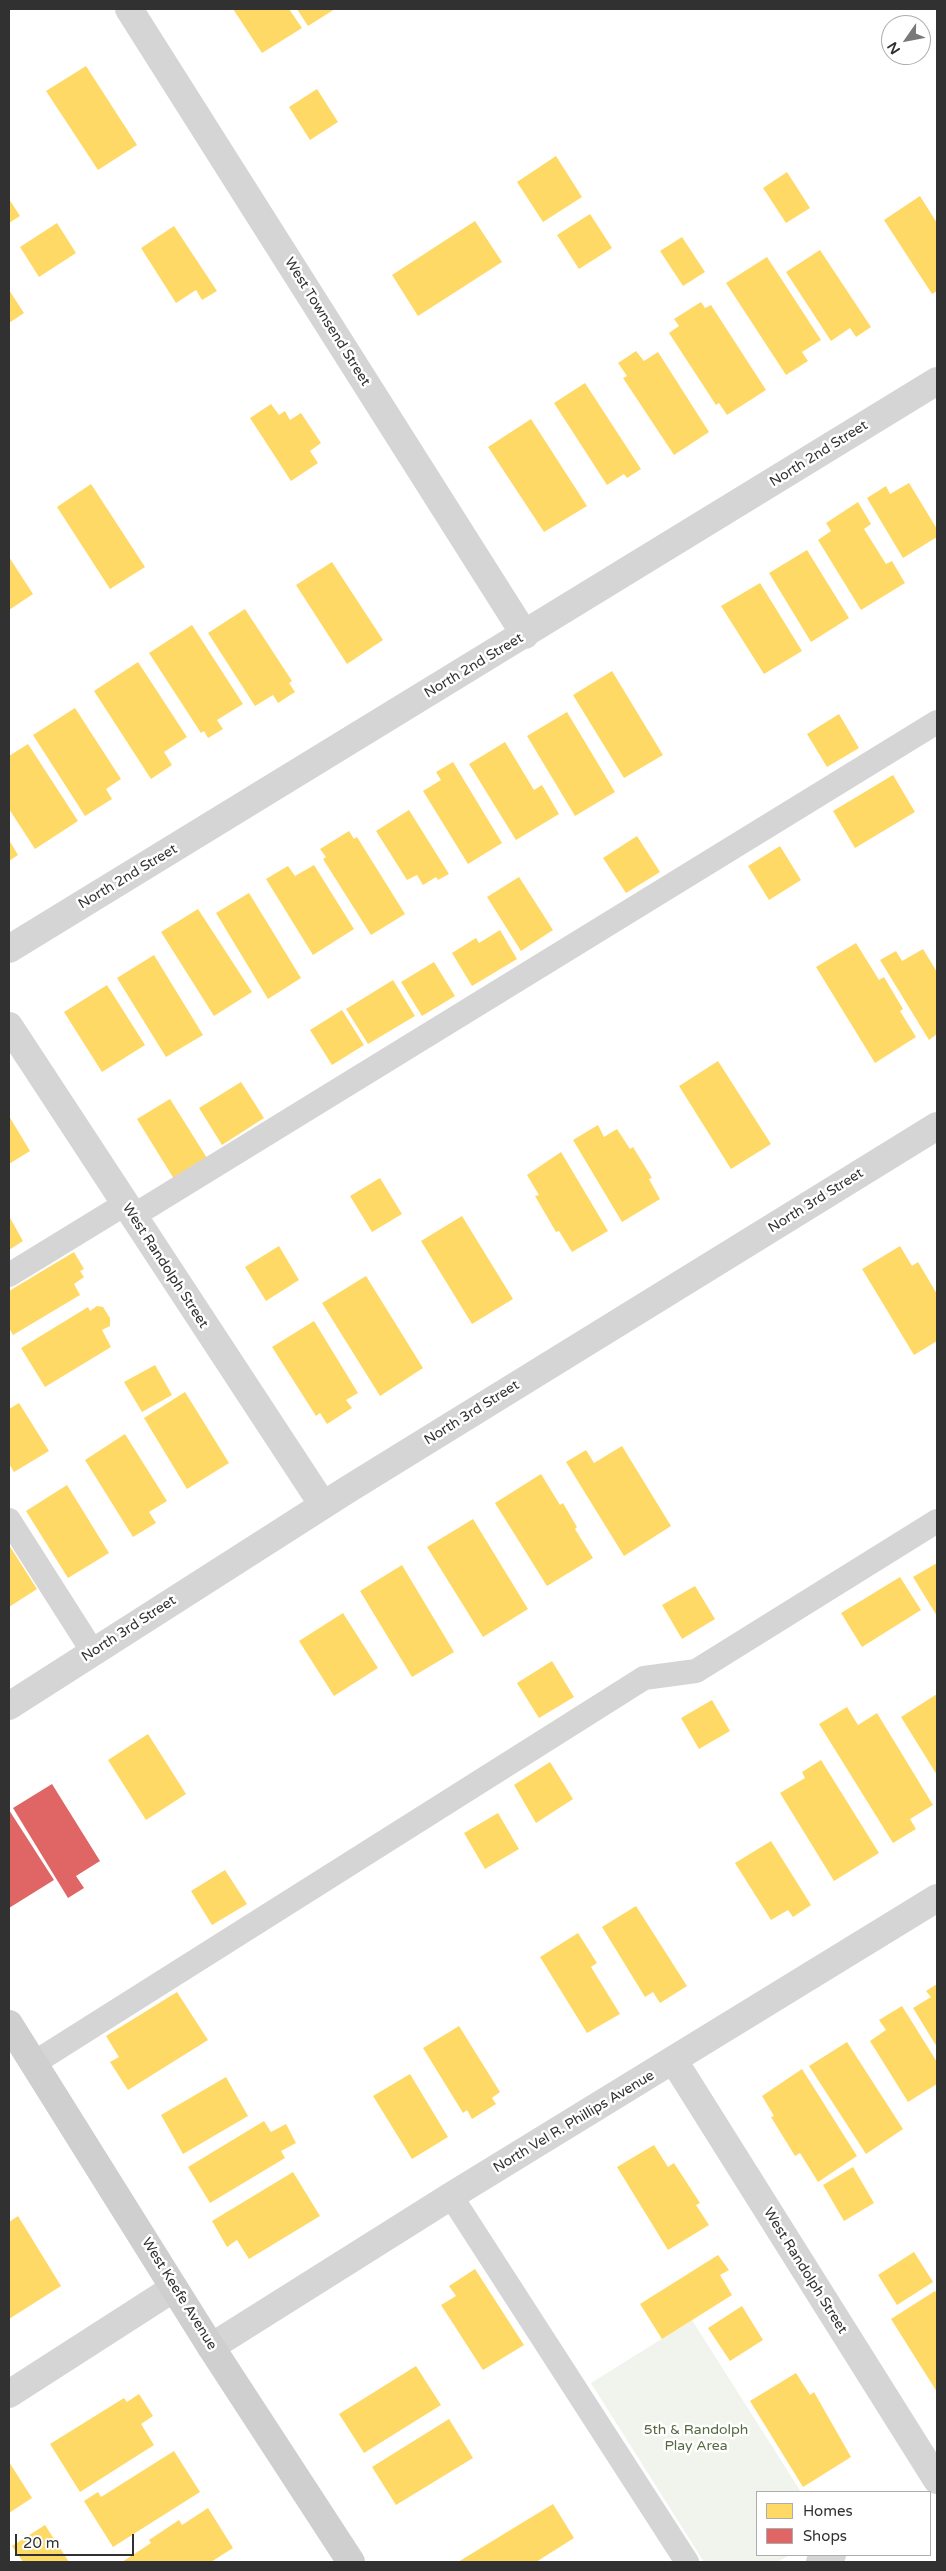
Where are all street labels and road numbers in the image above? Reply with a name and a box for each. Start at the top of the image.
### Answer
street label: West Townsend Street [281,255,373,389]
street label: North 2nd Street [767,417,871,491]
street label: North 2nd Street [422,630,526,702]
street label: North 2nd Street [76,841,180,913]
street label: North 3rd Street [765,1165,867,1237]
street label: West Randolph Street [118,1200,212,1332]
street label: North 3rd Street [421,1377,523,1449]
street label: North 3rd Street [79,1592,179,1666]
street label: North Vel R. Phillips Avenue [490,2067,658,2177]
street label: West Randolph Street [759,2205,851,2337]
street label: West Keefe Avenue [138,2235,220,2353]

